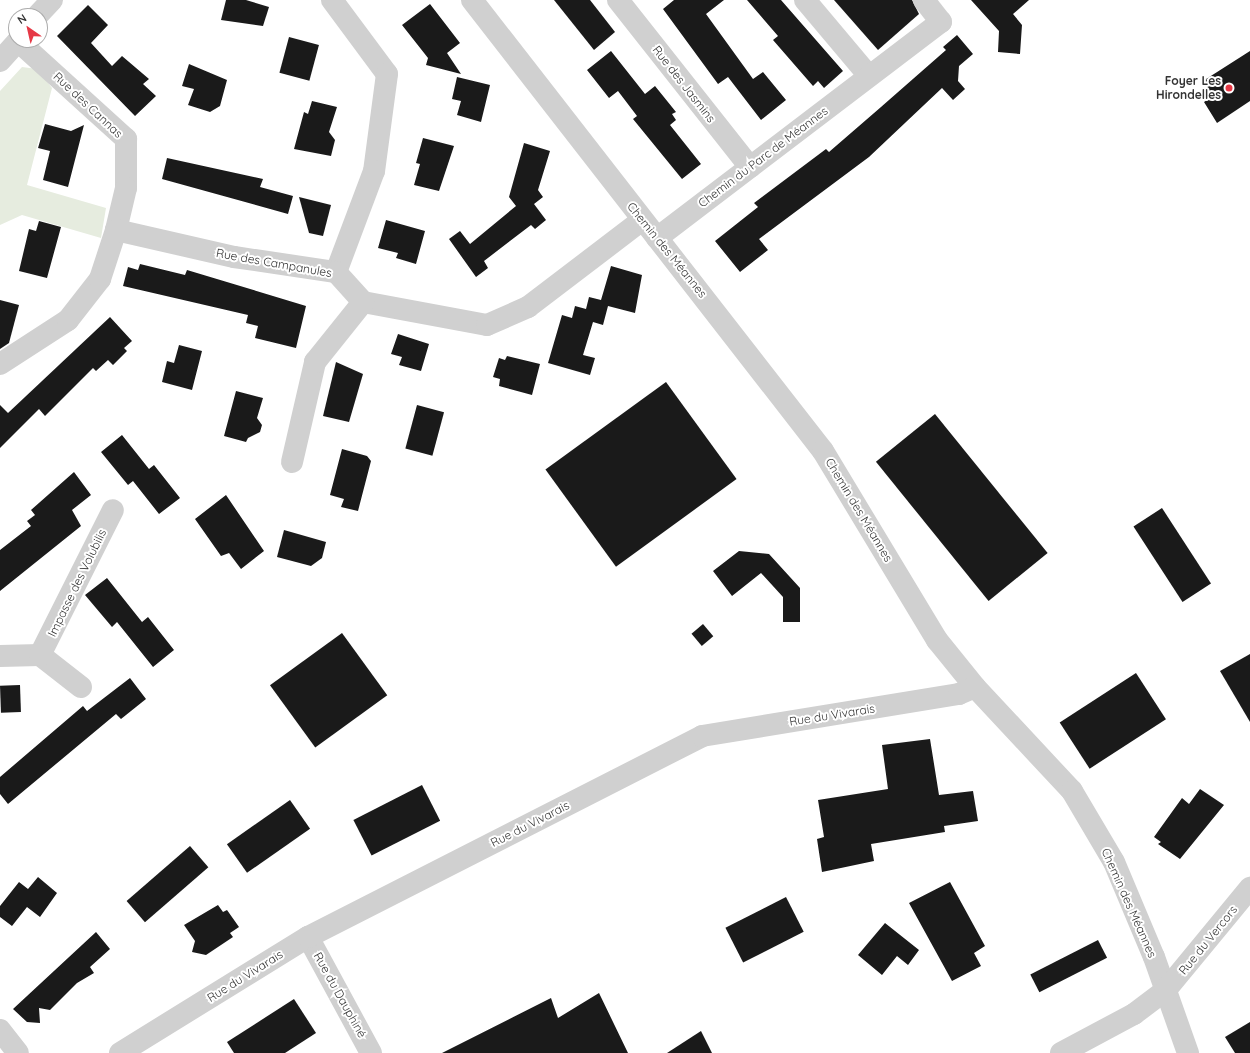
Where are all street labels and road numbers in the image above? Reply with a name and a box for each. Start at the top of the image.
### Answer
street label: Rue des Jasmins [650,43,718,125]
street label: Rue des Cannas [50,69,126,141]
street label: Chemin du Parc de Méannes [695,104,831,210]
street label: Chemin des Méannes [624,199,710,301]
street label: Rue des Campanules [215,246,333,280]
street label: Chemin des Méannes [822,456,896,564]
street label: Impasse des Volubilis [45,527,109,639]
street label: Rue du Vivarais [788,701,876,729]
street label: Rue du Vivarais [488,798,572,850]
street label: Chemin des Méannes [1098,846,1160,960]
street label: Rue du Vercors [1176,902,1240,978]
street label: Rue du Vivarais [205,947,285,1005]
street label: Rue du Dauphiné [311,950,369,1040]

